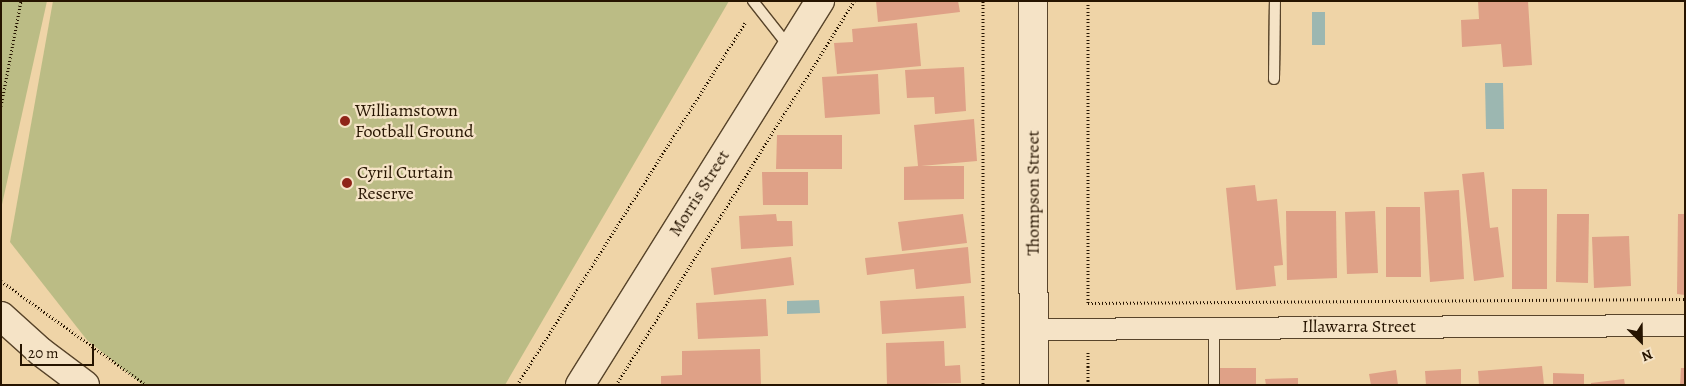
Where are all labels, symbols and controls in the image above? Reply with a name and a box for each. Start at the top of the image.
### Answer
place label: Williamstown Football Ground [355,100,474,142]
marker: Williamstown Football Ground [339,115,351,127]
street label: Thompson Street [1022,130,1044,256]
street label: Morris Street [664,146,734,240]
place label: Cyril Curtain Reserve [357,162,453,204]
marker: Cyril Curtain Reserve [341,177,353,189]
street label: Illawarra Street [1302,315,1416,337]
north arrow [1616,316,1666,366]
scale bar [22,334,96,366]
text: 20 m [28,343,59,363]
text: N [1639,345,1655,366]

